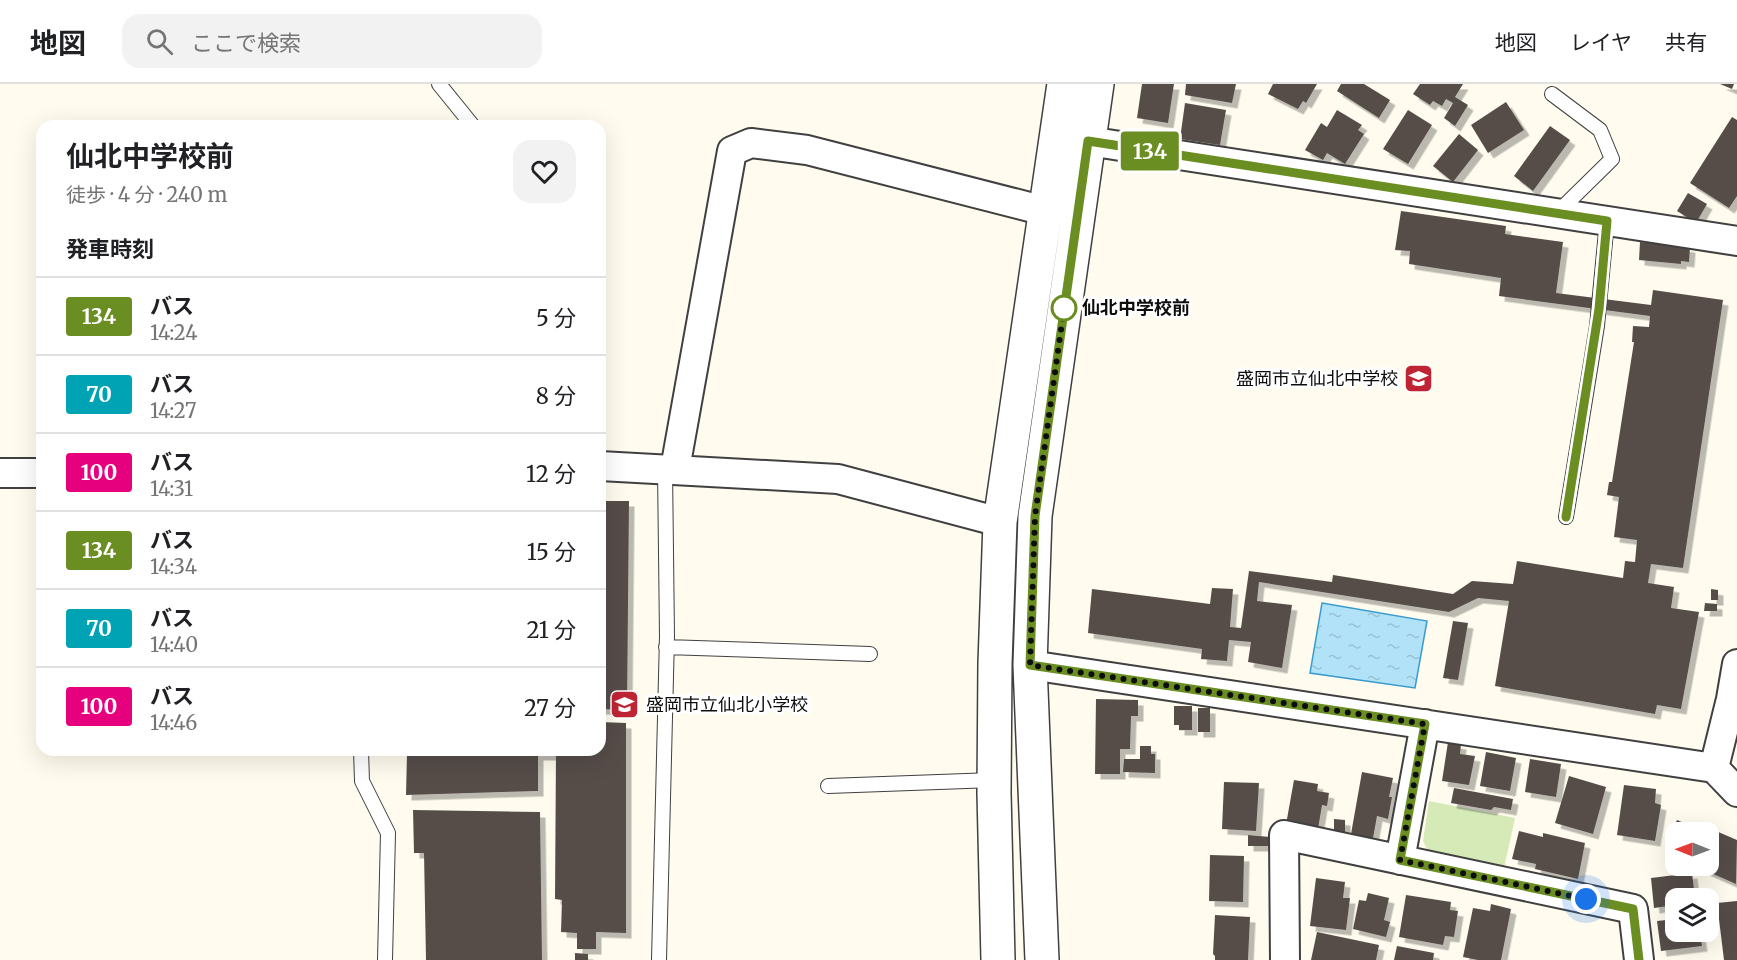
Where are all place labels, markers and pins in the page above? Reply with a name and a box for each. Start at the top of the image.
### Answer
marker: 仙北中学校前 [1051,295,1077,321]
place label: 仙北中学校前 [1082,296,1190,319]
school or university icon: 盛岡市立仙北中学校 [1403,363,1435,395]
place label: 盛岡市立仙北中学校 [1236,367,1398,390]
school or university icon: 盛岡市立仙北小学校 [609,689,641,721]
place label: 盛岡市立仙北小学校 [646,693,808,716]

